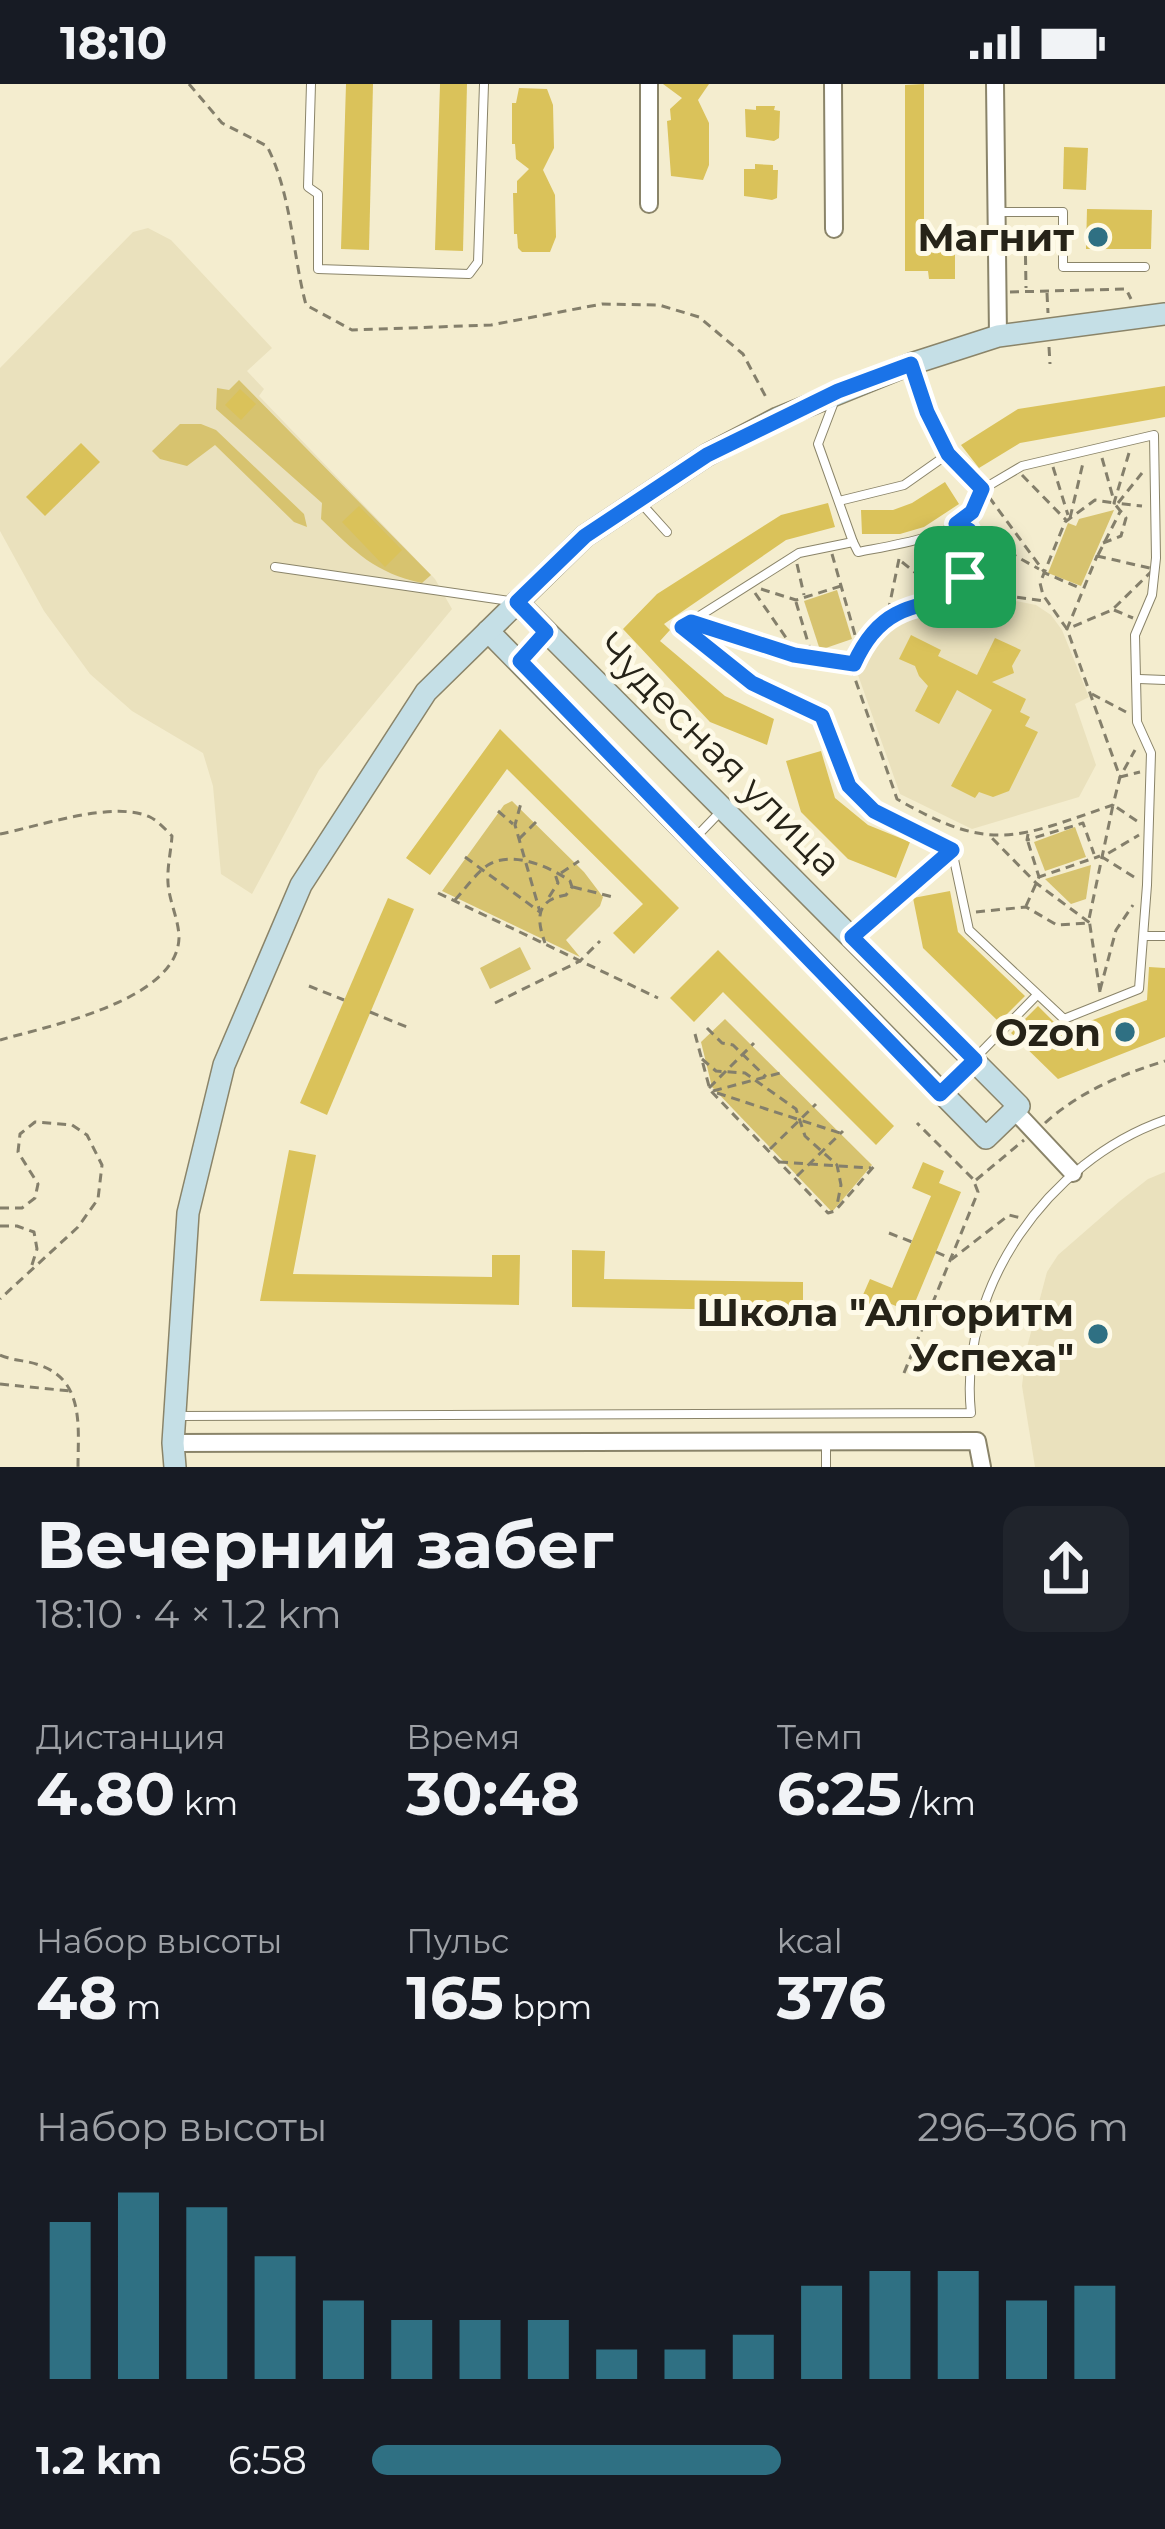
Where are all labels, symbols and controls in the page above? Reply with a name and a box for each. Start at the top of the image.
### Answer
text: 18:10 [60,15,167,70]
place label: Магнит [917,213,1074,261]
marker: Магнит [1085,224,1111,250]
pin [914,526,1016,628]
icon: arrive [932,544,998,610]
street label: Чудесная улица [588,622,852,886]
place label: Ozon [995,1008,1101,1056]
marker: Ozon [1112,1019,1138,1045]
place label: Школа "Алгоритм Успеха" [696,1288,1074,1381]
marker: Школа "Алгоритм Успеха" [1085,1321,1111,1347]
text: Вечерний забег [36,1504,614,1585]
button: share [1003,1506,1129,1632]
text: 18:10 · 4 × 1.2 km [36,1590,342,1638]
text: Дистанция [36,1717,226,1757]
text: Время [406,1717,520,1757]
text: Темп [777,1717,863,1757]
text: 4.80 [36,1757,175,1830]
text: 30:48 [406,1757,580,1830]
text: 6:25 [777,1757,902,1830]
text: km [175,1783,238,1823]
text: /km [902,1783,976,1823]
text: Набор высоты [36,1921,282,1961]
text: Пульс [406,1921,509,1961]
text: kcal [777,1921,843,1961]
text: 48 [36,1961,118,2034]
text: 165 [406,1961,504,2034]
text: 376 [777,1961,886,2034]
text: m [118,1987,161,2027]
text: bpm [504,1987,592,2027]
text: Набор высоты [36,2103,327,2151]
text: 296–306 m [917,2103,1129,2151]
text: 1.2 km [36,2436,162,2484]
text: 6:58 [228,2436,307,2484]

